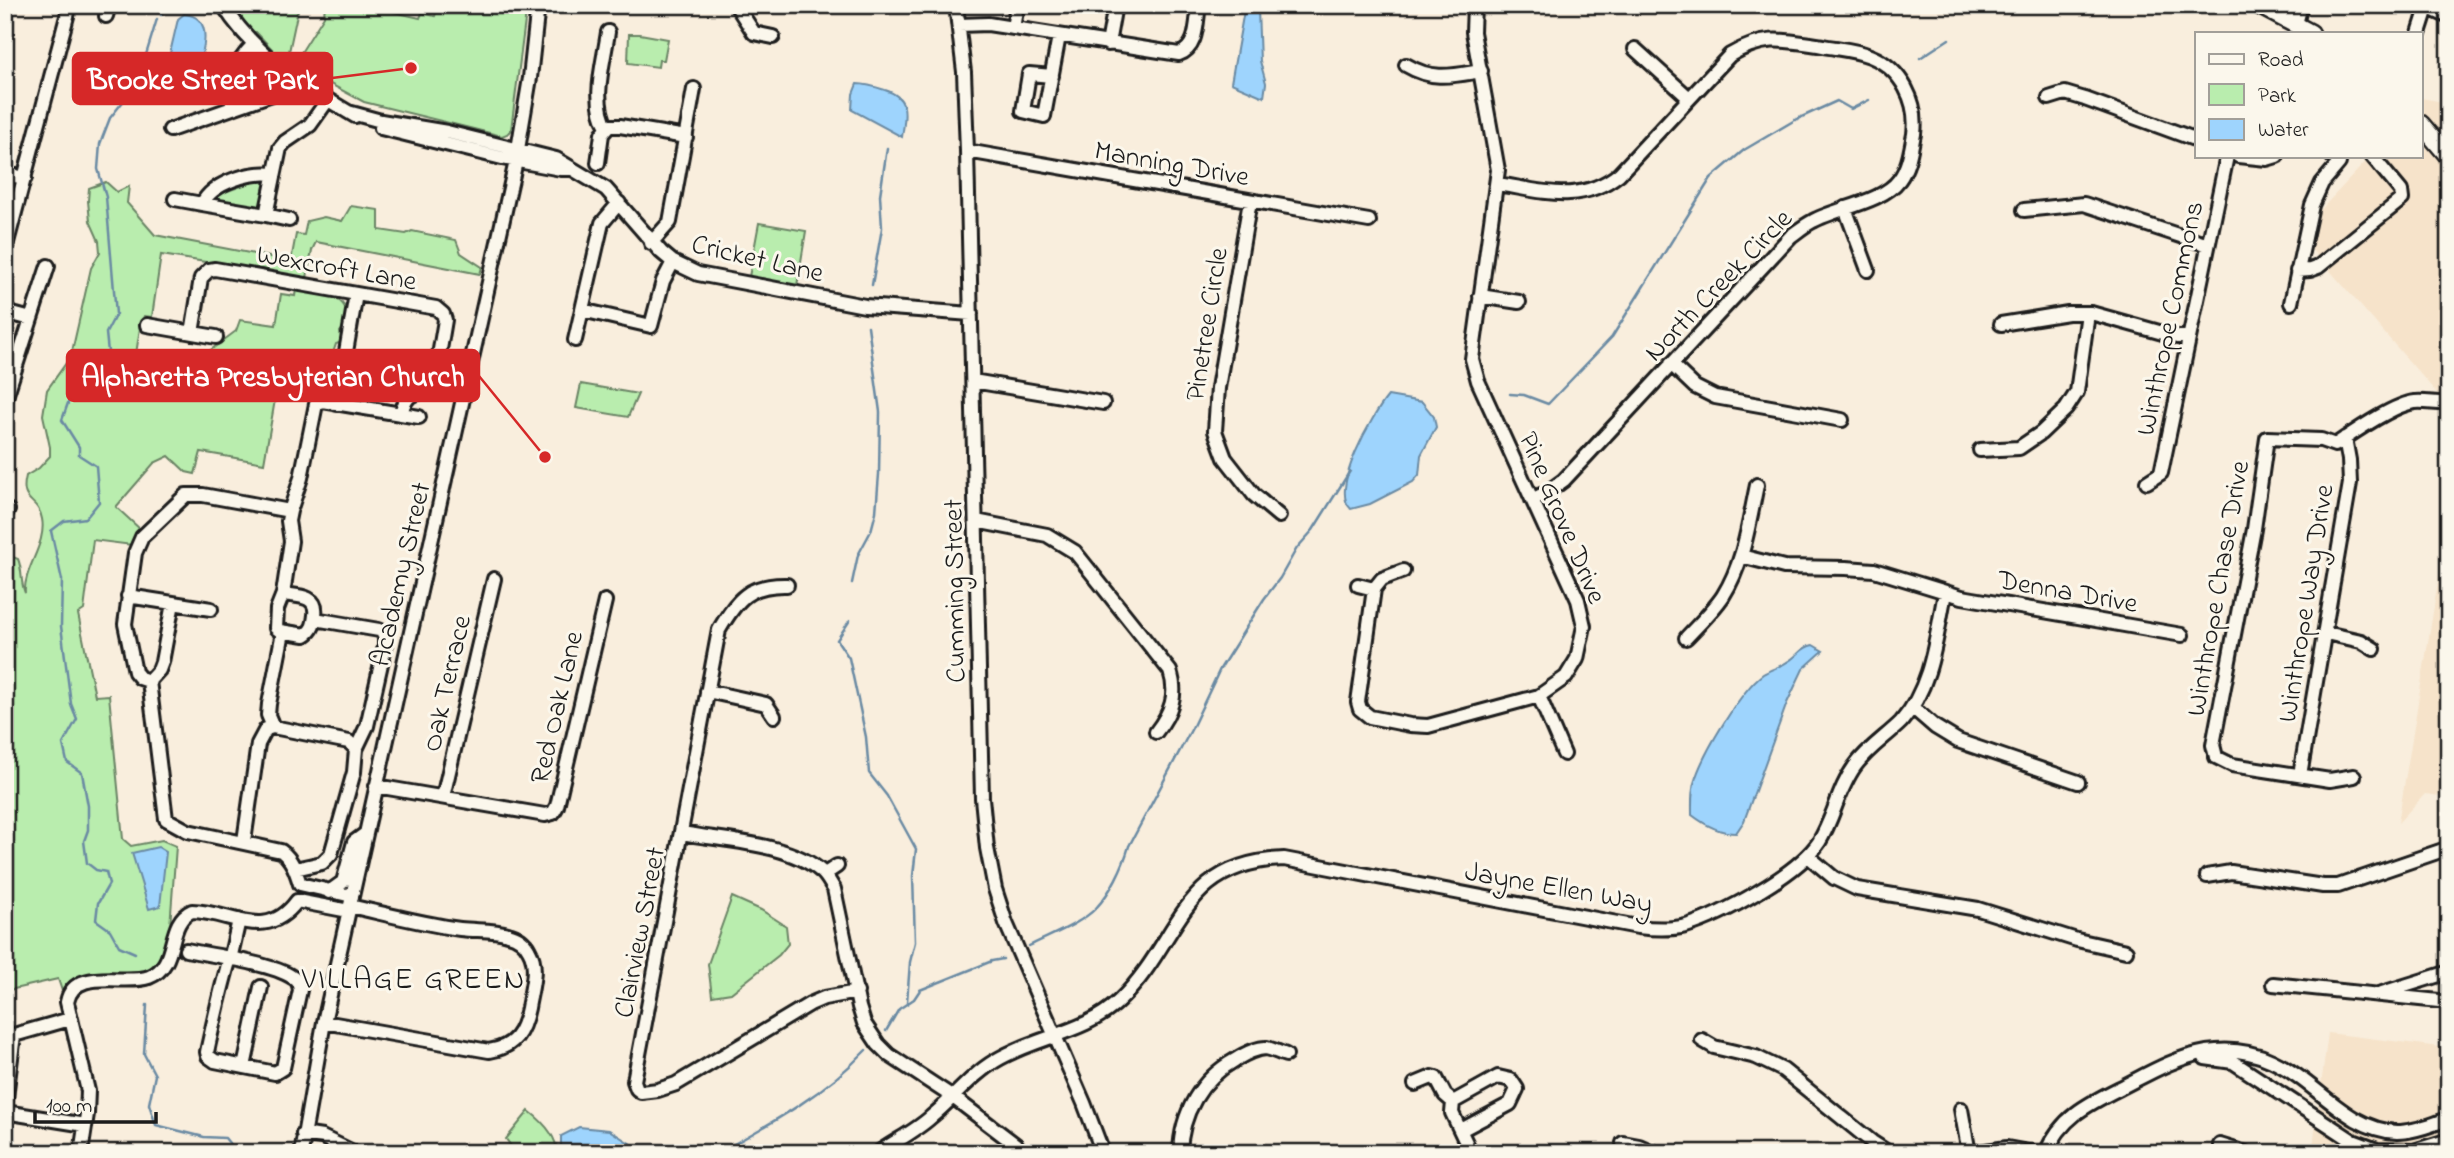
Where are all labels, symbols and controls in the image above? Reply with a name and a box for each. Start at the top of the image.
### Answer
legend [2195,32,2422,158]
text: Road [2258,46,2304,76]
callout: Brooke Street Park [73,53,332,104]
text: Brooke Street Park [85,60,319,104]
text: Park [2258,82,2297,112]
text: Water [2258,116,2309,146]
street label: Manning Drive [1091,132,1253,199]
street label: Winthrope Commons [2127,198,2216,440]
street label: North Creek Circle [1636,200,1804,372]
street label: Cricket Lane [687,225,828,296]
street label: Wexcroft Lane [253,235,420,304]
street label: Pinetree Circle [1176,244,1241,404]
callout: Alpharetta Presbyterian Church [67,350,479,401]
text: Alpharetta Presbyterian Church [81,357,465,401]
street label: Pine Grove Drive [1506,426,1616,611]
street label: Winthrope Chase Drive [2177,457,2262,720]
street label: Academy Street [361,479,444,671]
street label: Winthrope Way Drive [2268,481,2347,726]
street label: Cumming Street [934,499,979,683]
street label: Denna Drive [1993,561,2141,626]
street label: Oak Terrace [413,611,484,756]
street label: Red Oak Lane [521,627,596,788]
street label: Clairview Street [605,844,678,1022]
street label: Jayne Ellen Way [1461,853,1655,926]
district label: VILLAGE GREEN [301,959,526,1003]
scale bar [35,1081,156,1125]
text: 100 m [46,1092,92,1122]

